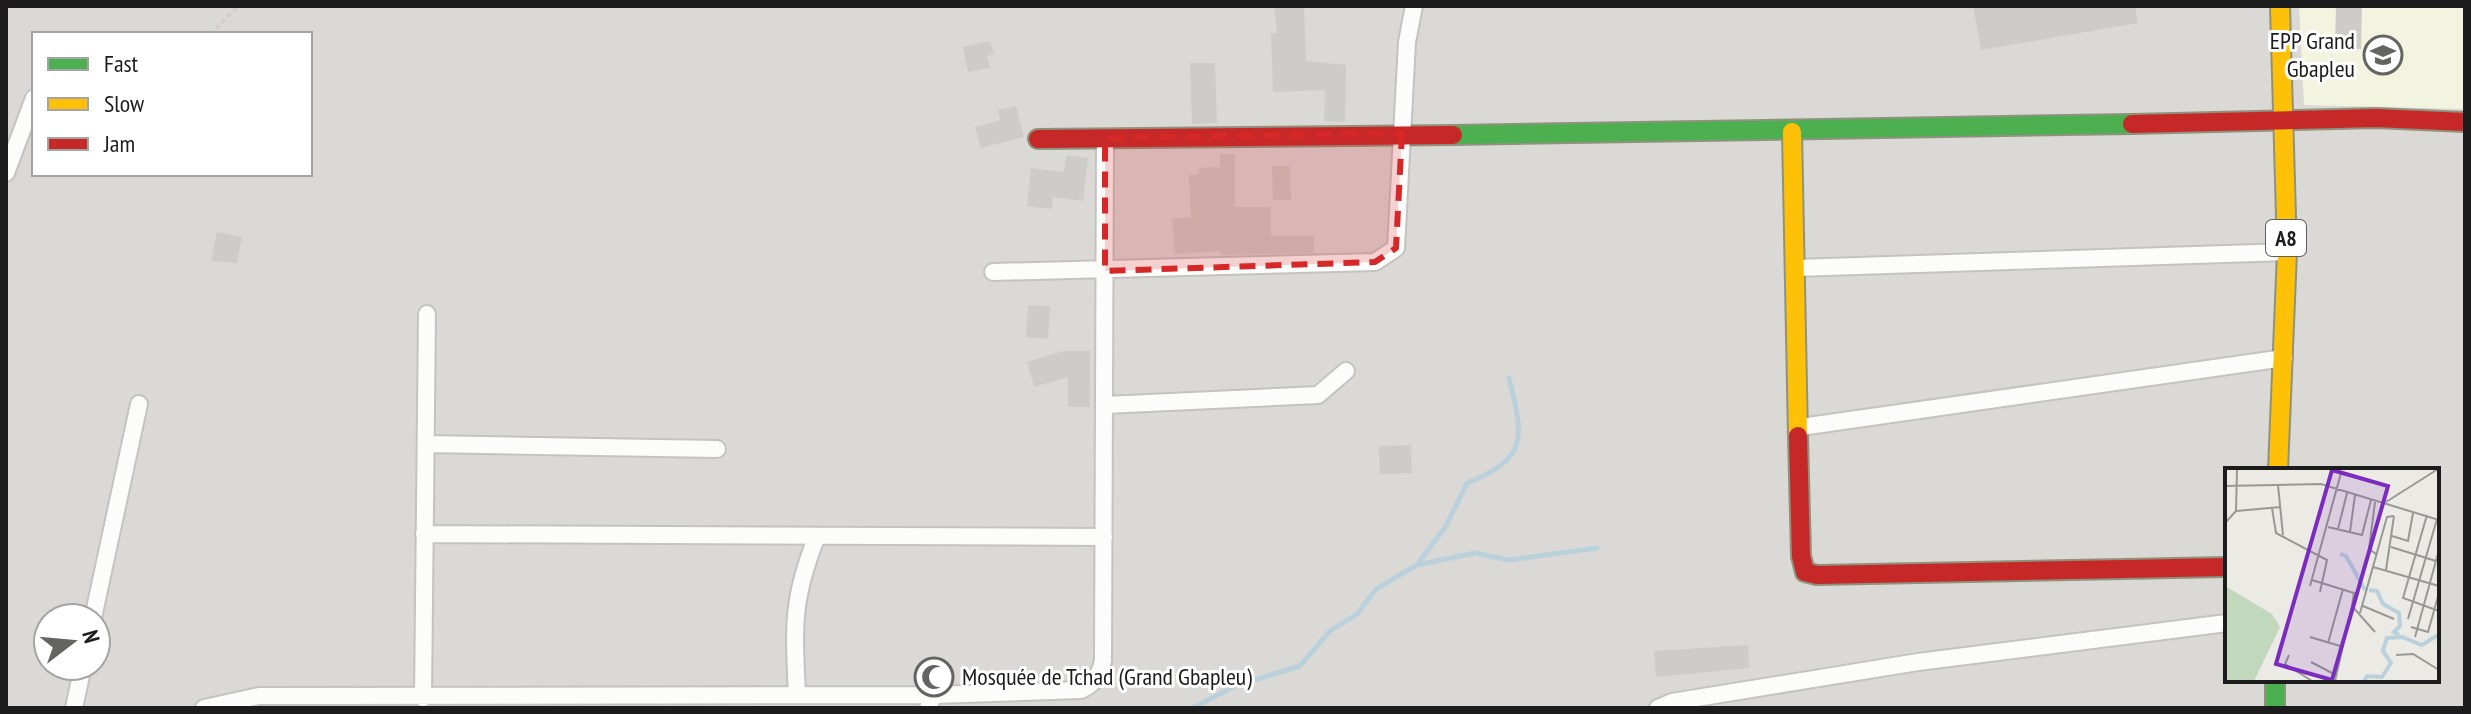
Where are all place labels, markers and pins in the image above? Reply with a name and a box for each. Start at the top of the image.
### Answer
place label: EPP Grand Gbapleu [2270,25,2355,84]
school or university icon: EPP Grand Gbapleu [2362,34,2404,76]
mosque icon: Mosquée de Tchad (Grand Gbapleu) [913,656,955,698]
place label: Mosquée de Tchad (Grand Gbapleu) [962,661,1252,692]

